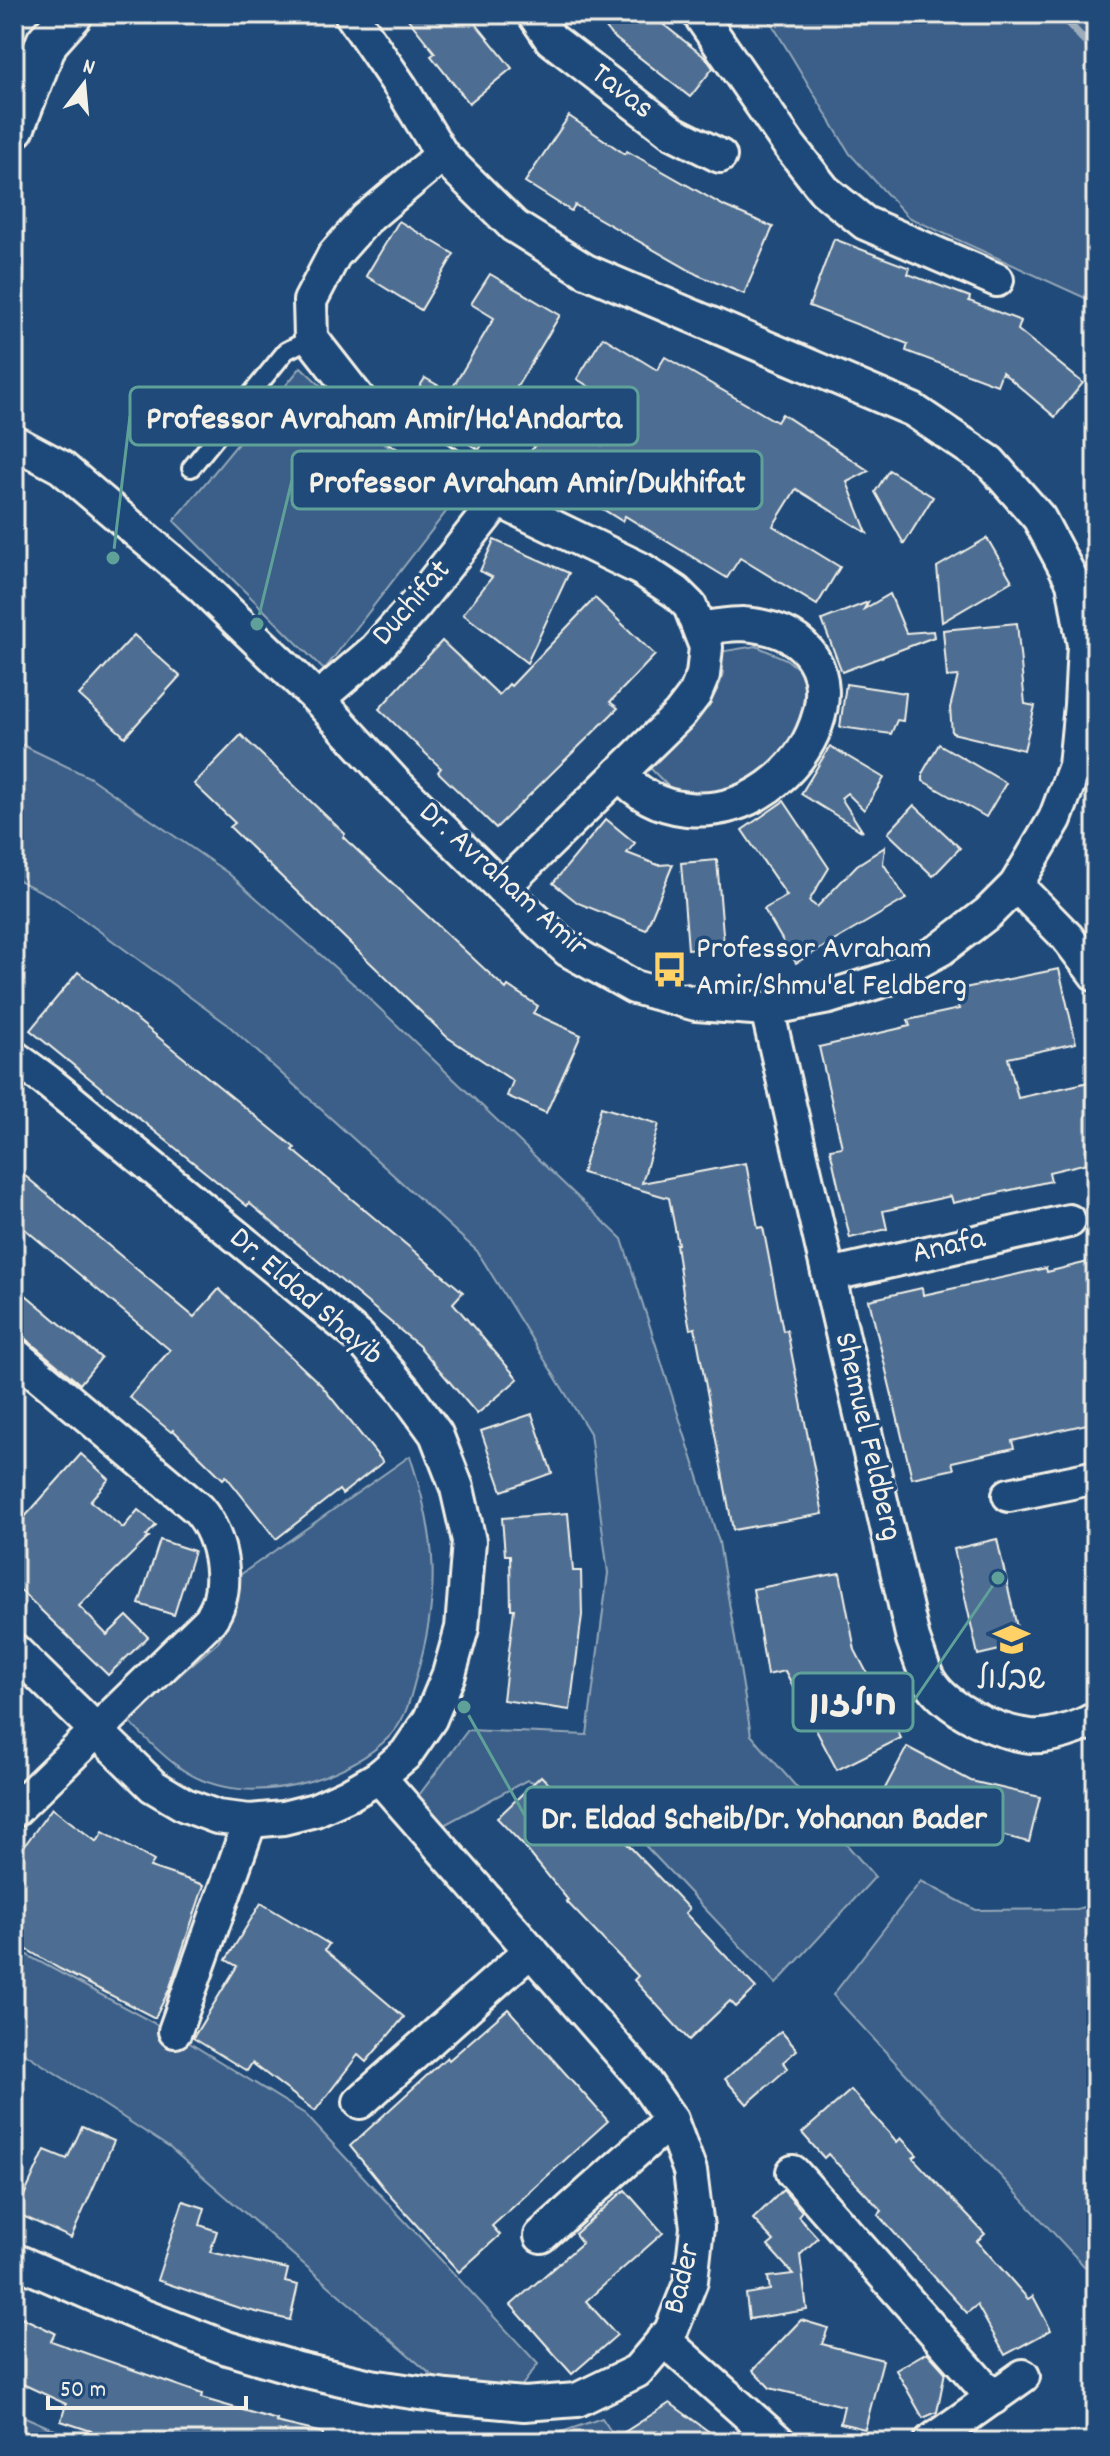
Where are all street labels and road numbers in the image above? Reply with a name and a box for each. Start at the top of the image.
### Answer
street label: Tavas [579,53,663,133]
street label: Duchifat [362,550,464,657]
street label: Dr. Avraham Amir [407,792,597,970]
street label: Anafa [908,1217,991,1279]
street label: Dr. Eldad Shayib [217,1218,393,1378]
street label: Shemuel Feldberg [820,1328,912,1546]
street label: Bader [653,2239,715,2319]

